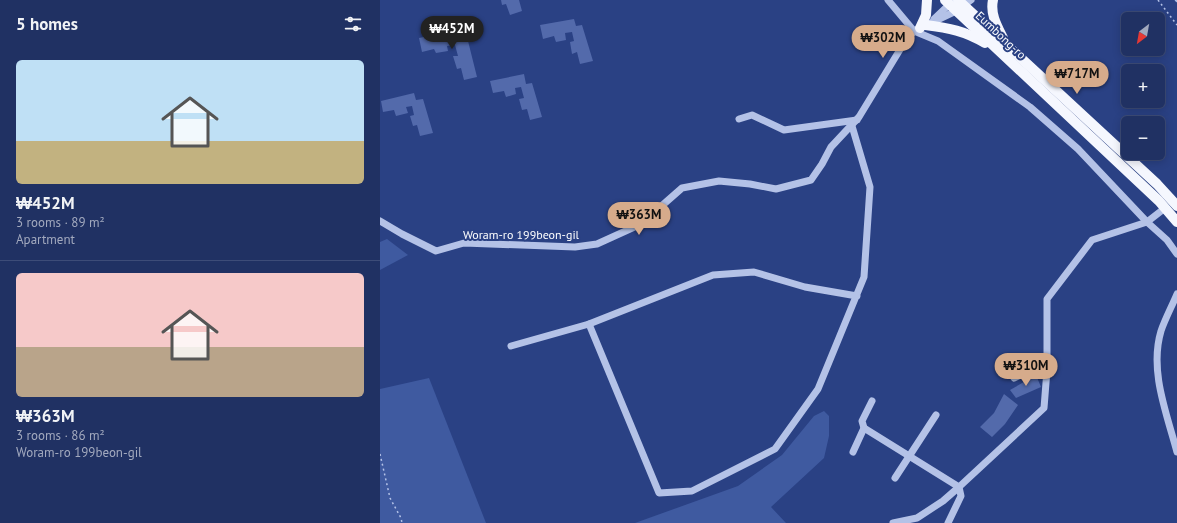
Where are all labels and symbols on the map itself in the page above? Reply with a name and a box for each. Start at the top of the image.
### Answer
street label: Eumbong-ro [973,8,1029,62]
north arrow [1121,12,1165,56]
pin: ₩452M [424,16,480,50]
pin: ₩302M [855,25,911,59]
pin: ₩717M [1049,61,1105,95]
pin: ₩363M [611,202,667,236]
street label: Woram-ro 199beon-gil [463,227,580,242]
pin: ₩310M [998,353,1054,387]

